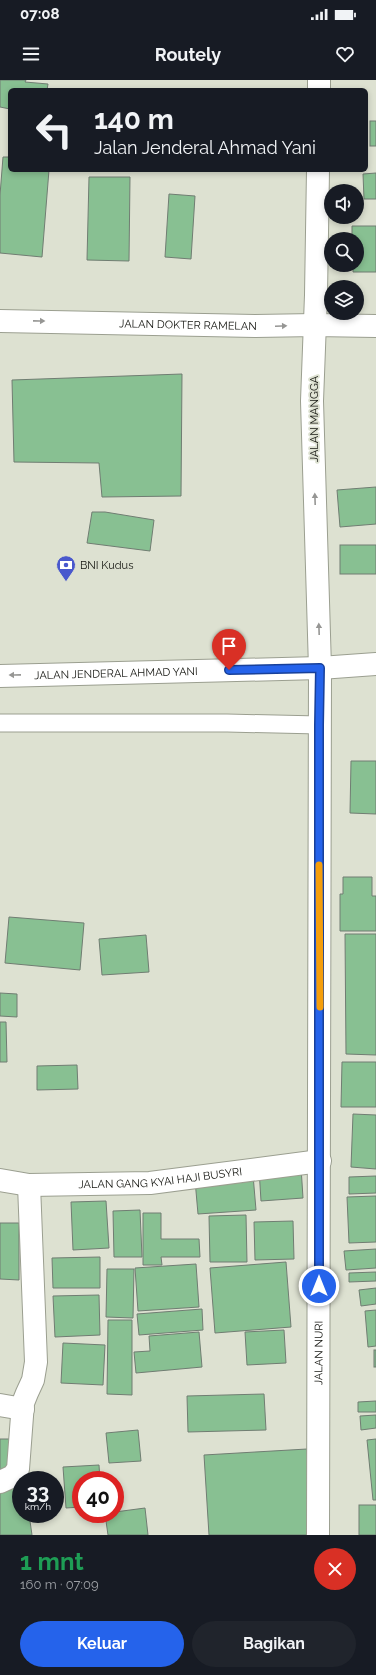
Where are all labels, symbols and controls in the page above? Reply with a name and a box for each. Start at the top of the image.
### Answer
text: 07:08 [20,5,60,23]
icon: menu [20,43,42,65]
icon: heart [334,43,356,65]
text: Routely [155,44,221,65]
text: 140 m [94,103,174,136]
icon: left [28,104,80,156]
text: Jalan Jenderal Ahmad Yani [94,137,316,158]
map controls [324,184,364,320]
button: sound [324,184,364,224]
button: search [324,232,364,272]
button: layers [324,280,364,320]
street label: JALAN DOKTER RAMELAN [119,317,257,333]
one-way arrow [33,318,45,325]
one-way arrow [275,322,287,329]
street label: JALAN MANGGA [308,375,321,462]
one-way arrow [312,492,318,505]
bank icon: BNI Kudus [55,554,77,582]
place label: BNI Kudus [80,559,133,572]
one-way arrow [316,622,322,635]
pin [212,629,246,670]
icon: arrive [218,635,240,657]
street label: JALAN JENDERAL AHMAD YANI [34,665,198,682]
one-way arrow [9,672,21,679]
street label: JALAN GANG KYAI HAJI BUSYRI [78,1165,243,1191]
position arrow [298,1265,340,1307]
street label: JALAN NURI [312,1321,325,1385]
speed limit sign: 40 [72,1471,124,1523]
text: 33 [27,1480,49,1504]
text: km/h [25,1501,51,1512]
text: 1 mnt [20,1547,84,1576]
button: close [314,1548,356,1590]
text: 160 m · 07:09 [20,1577,99,1592]
button: Keluar [20,1621,184,1667]
button: Bagikan [192,1621,356,1667]

